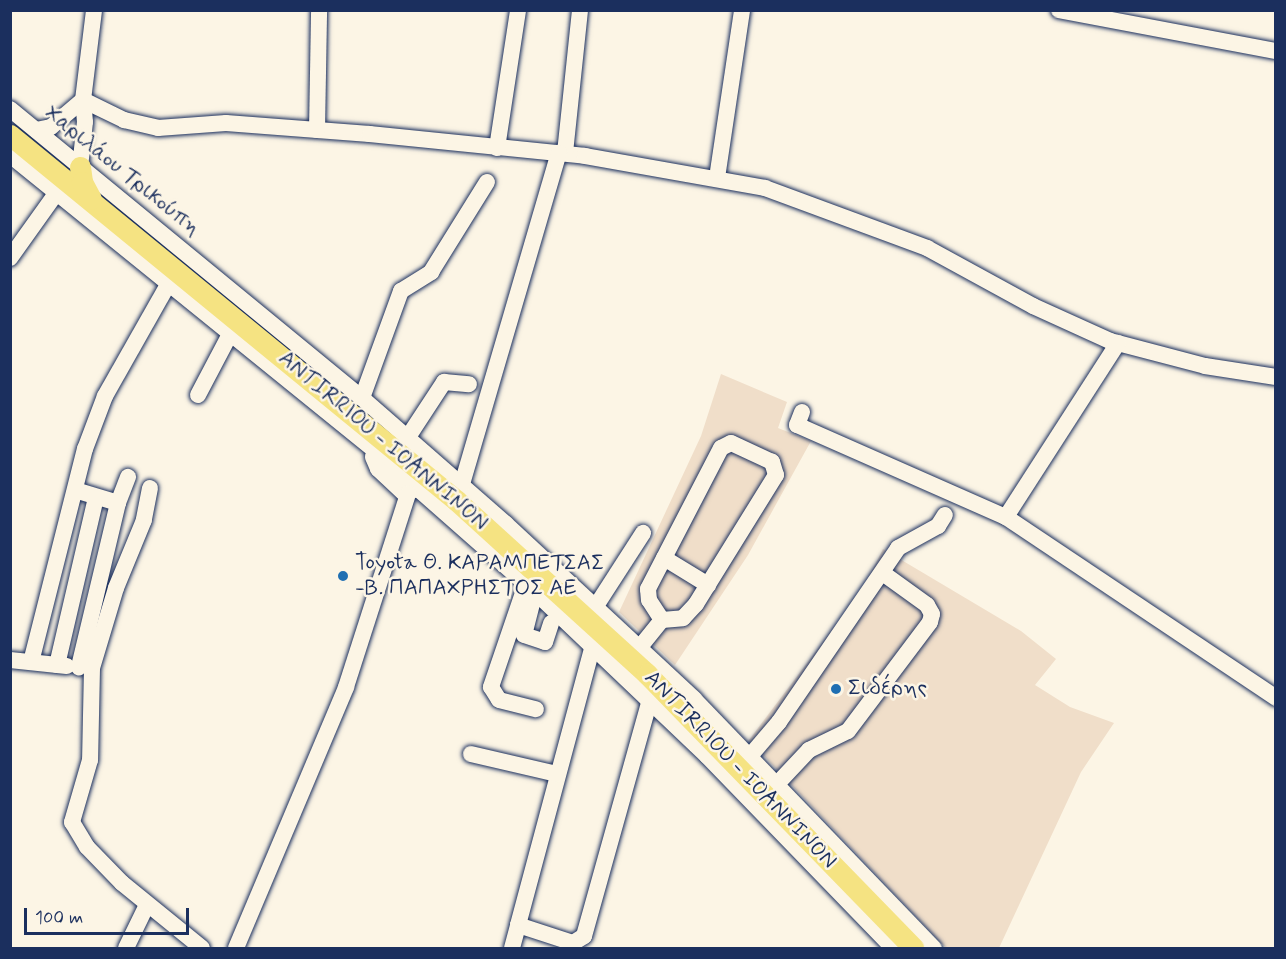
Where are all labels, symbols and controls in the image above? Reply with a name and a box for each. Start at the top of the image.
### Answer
street label: Χαριλάου Τρικούπη [39,100,205,242]
street label: ANTIRRIOU - IOANNINON [273,345,493,537]
place label: Toyota Θ. ΚΑΡΑΜΠΕΤΣΑΣ -Β. ΠΑΠΑΧΡΗΣΤΟΣ ΑΕ [355,550,604,602]
marker: Toyota Θ. ΚΑΡΑΜΠΕΤΣΑΣ -Β. ΠΑΠΑΧΡΗΣΤΟΣ ΑΕ [336,569,350,583]
street label: ANTIRRIOU - IOANNINON [638,665,842,875]
place label: Σιδέρης [848,676,927,702]
marker: Σιδέρης [829,682,843,696]
scale bar [27,896,192,934]
text: 100 m [35,906,83,930]

